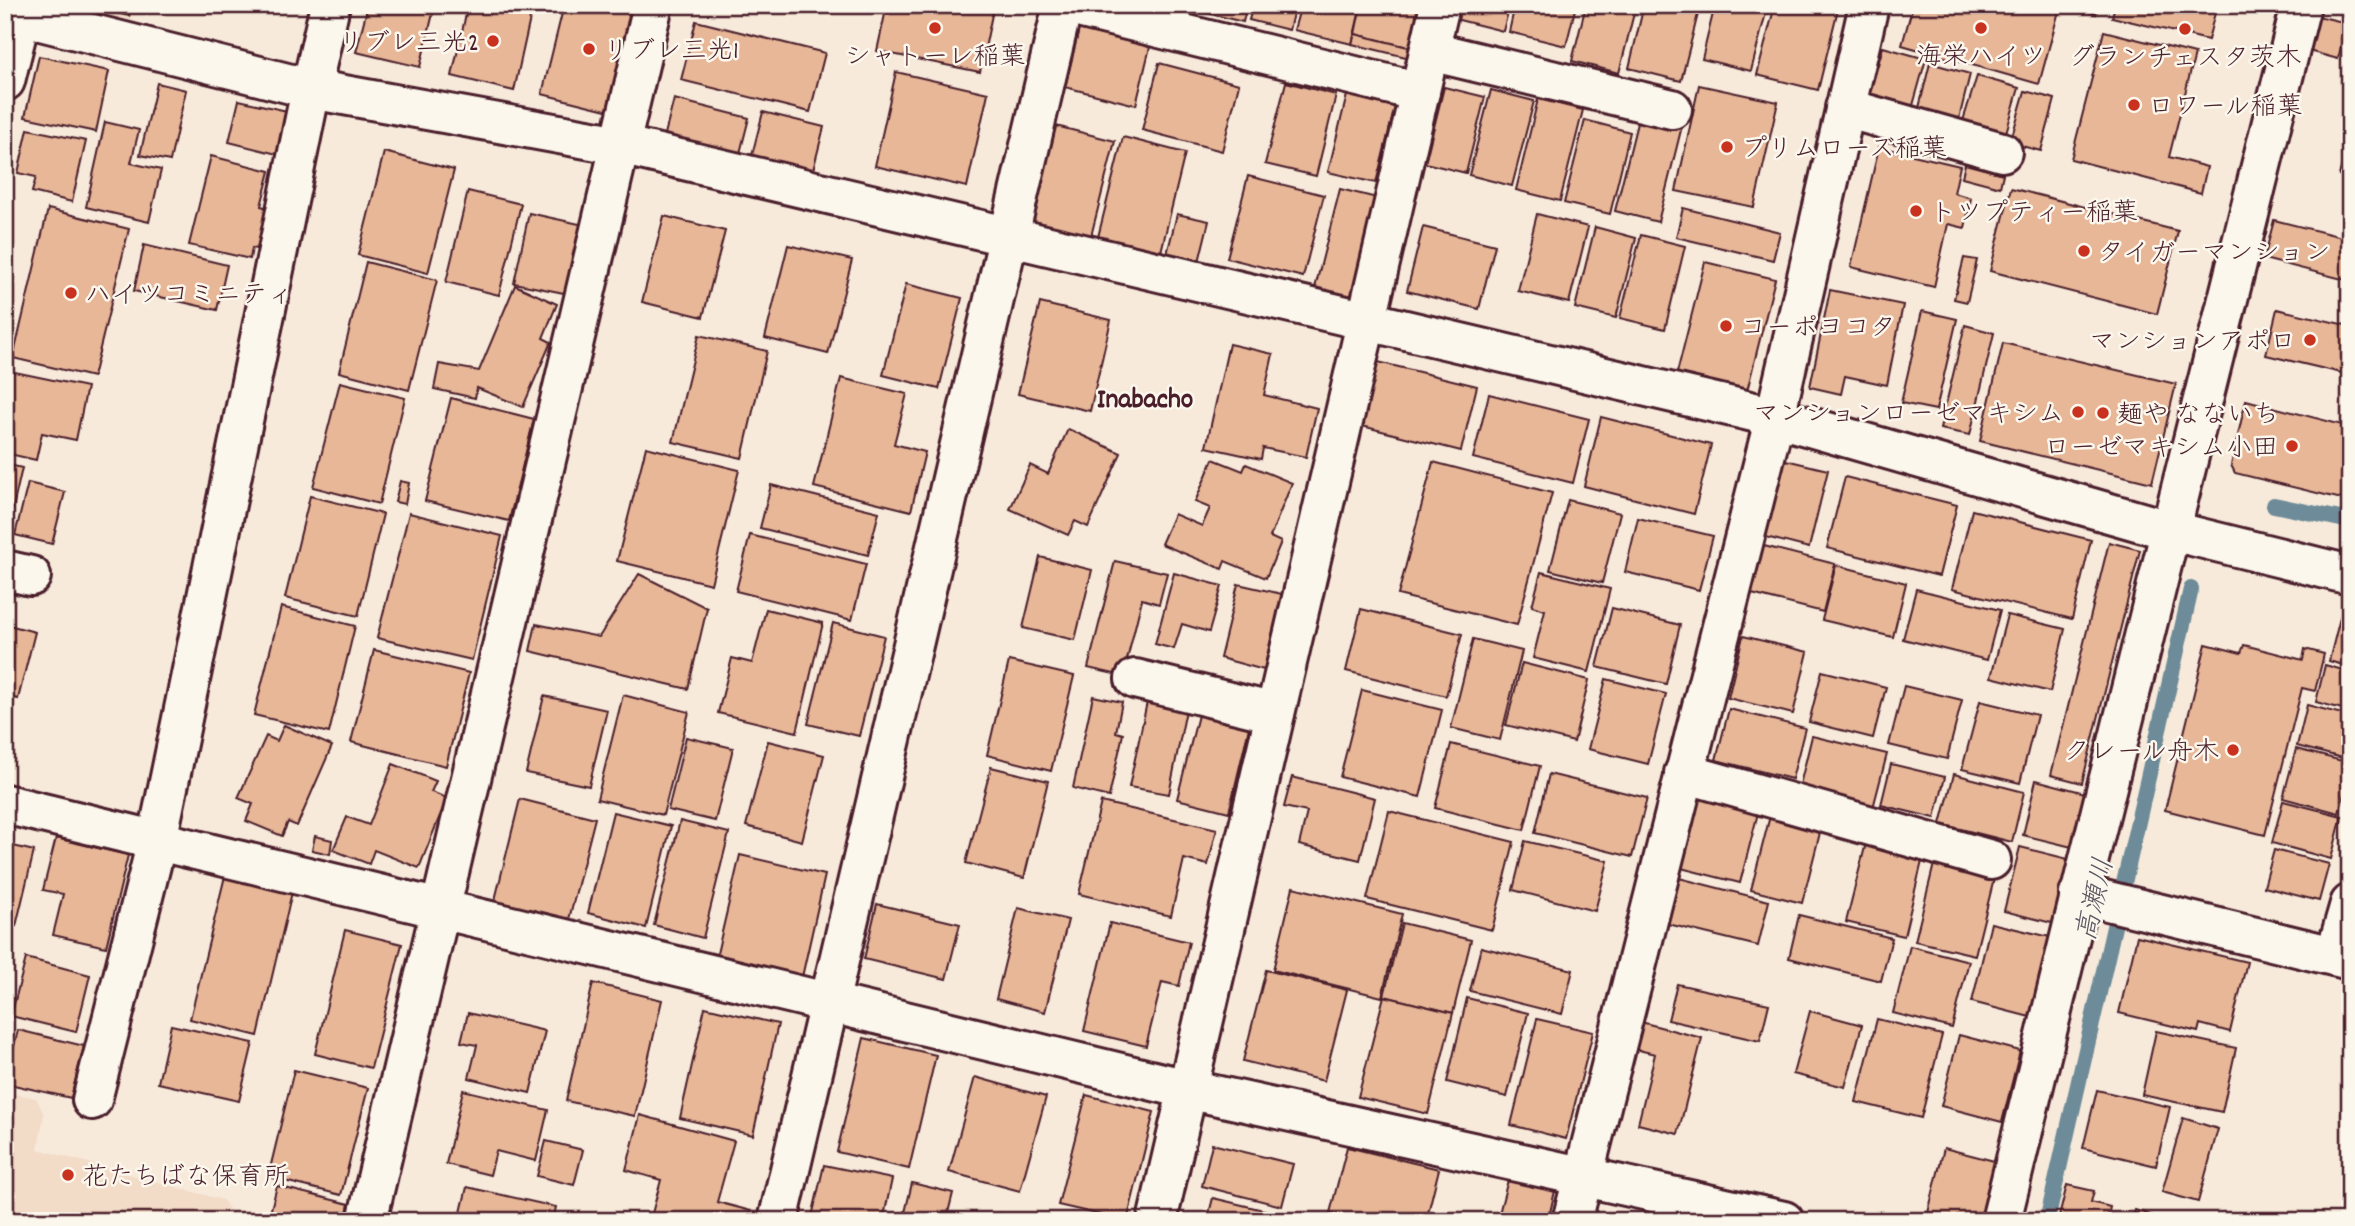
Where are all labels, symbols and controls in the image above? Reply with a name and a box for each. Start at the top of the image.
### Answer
marker: シャトーレ稲葉 [927,20,943,36]
marker: 海栄ハイツ [1973,20,1989,36]
marker: グランチェスタ茨木 [2177,21,2193,37]
place label: リブレ三光2 [338,26,479,63]
marker: リブレ三光2 [485,33,501,49]
place label: リブレ三光1 [603,34,739,71]
place label: シャトーレ稲葉 [845,40,1025,77]
place label: 海栄ハイツ [1916,40,2046,77]
marker: リブレ三光1 [581,41,597,57]
place label: グランチェスタ茨木 [2069,41,2301,78]
place label: ロワール稲葉 [2148,90,2302,127]
marker: ロワール稲葉 [2126,97,2142,113]
place label: プリムローズ稲葉 [1741,132,1947,169]
marker: プリムローズ稲葉 [1719,139,1735,155]
place label: トツプティー稲葉 [1930,196,2138,233]
marker: トツプティー稲葉 [1908,203,1924,219]
place label: タイガーマンション [2098,236,2330,273]
marker: タイガーマンション [2076,243,2092,259]
place label: ハイツコミニティ [85,278,293,315]
marker: ハイツコミニティ [63,285,79,301]
place label: コーポヨコタ [1740,311,1896,348]
marker: コーポヨコタ [1718,318,1734,334]
place label: マンションアポロ [2089,325,2296,362]
marker: マンションアポロ [2302,332,2318,348]
district label: Inabacho [1097,382,1193,422]
place label: マンションローゼマキシム [1753,397,2064,434]
place label: 麺や なないち [2117,398,2279,435]
marker: マンションローゼマキシム [2070,404,2086,420]
marker: 麺や なないち [2095,405,2111,421]
place label: ローゼマキシム小田 [2044,431,2278,468]
marker: ローゼマキシム小田 [2284,438,2300,454]
place label: クレール舟木 [2064,735,2219,772]
marker: クレール舟木 [2225,742,2241,758]
water label: 高瀬川 [2069,855,2127,946]
place label: 花たちばな保育所 [82,1160,289,1197]
marker: 花たちばな保育所 [60,1167,76,1183]

